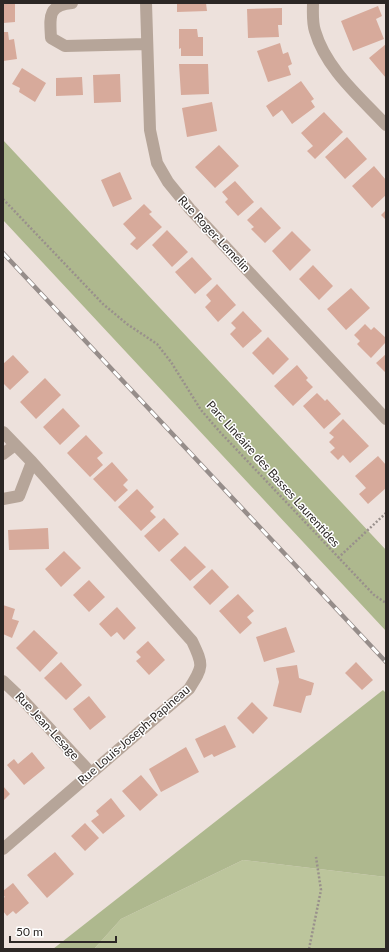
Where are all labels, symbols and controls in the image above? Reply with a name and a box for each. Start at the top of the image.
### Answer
street label: Rue Roger-Lemelin [175,192,254,275]
street label: Parc Linéaire des Basses Laurentides [204,397,343,550]
street label: Rue Louis-Joseph-Papineau [74,682,193,787]
street label: Rue Jean-Lesage [12,689,83,763]
scale bar [10,918,116,944]
text: 50 m [16,924,43,939]

